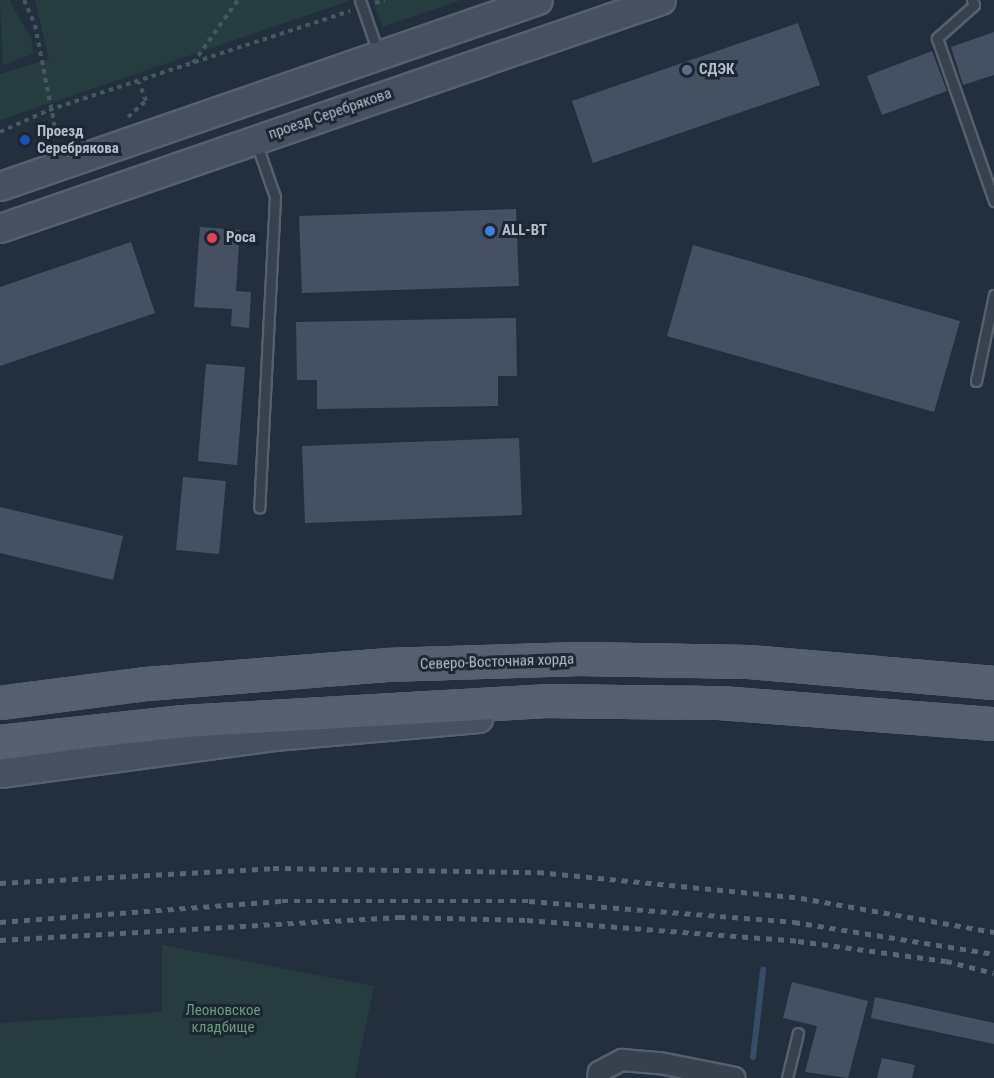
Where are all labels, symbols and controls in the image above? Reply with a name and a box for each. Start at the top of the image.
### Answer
place label: СДЭК [699,61,734,79]
marker: СДЭК [680,63,694,77]
street label: проезд Серебрякова [266,85,394,143]
place label: Проезд Серебрякова [37,122,119,157]
marker: Проезд Серебрякова [18,133,32,147]
place label: ALL-BT [502,222,547,240]
marker: ALL-BT [483,224,497,238]
marker: Роса [203,229,221,247]
place label: Роса [226,229,256,247]
street label: Северо-Восточная хорда [420,650,574,674]
park label: Леоновское кладбище [185,1001,261,1036]

